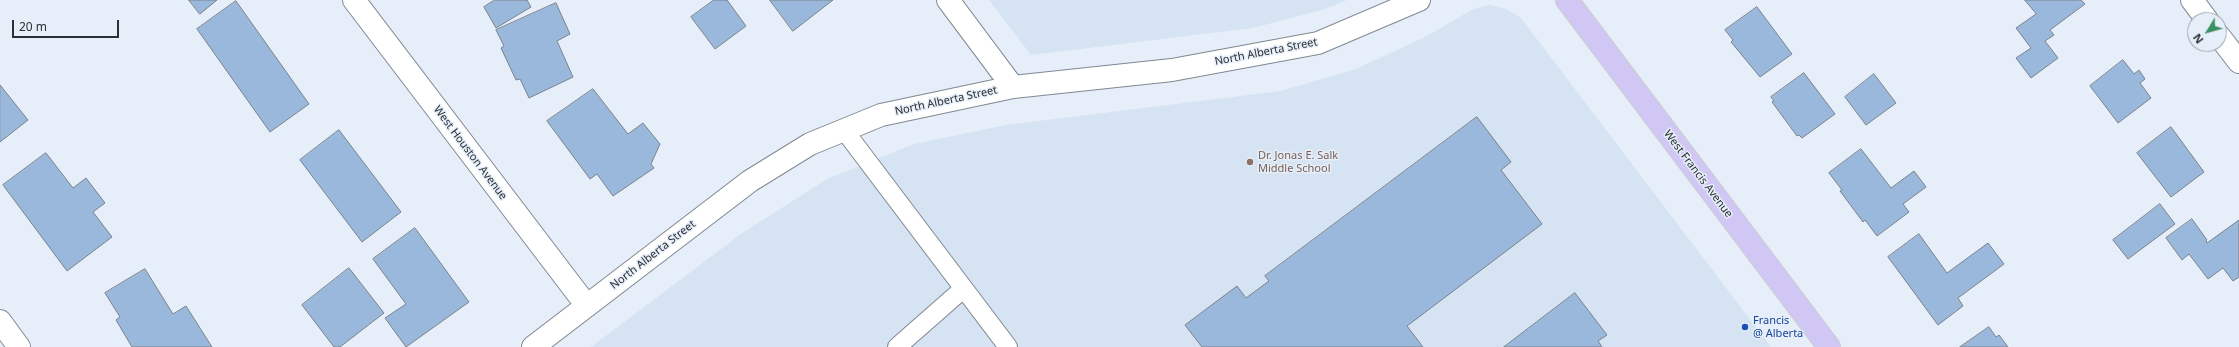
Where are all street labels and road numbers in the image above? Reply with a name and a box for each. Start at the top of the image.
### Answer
street label: North Alberta Street [1214,36,1318,68]
street label: North Alberta Street [894,84,998,118]
street label: West Houston Avenue [430,103,510,203]
street label: West Francis Avenue [1661,128,1735,220]
street label: North Alberta Street [608,218,698,292]

